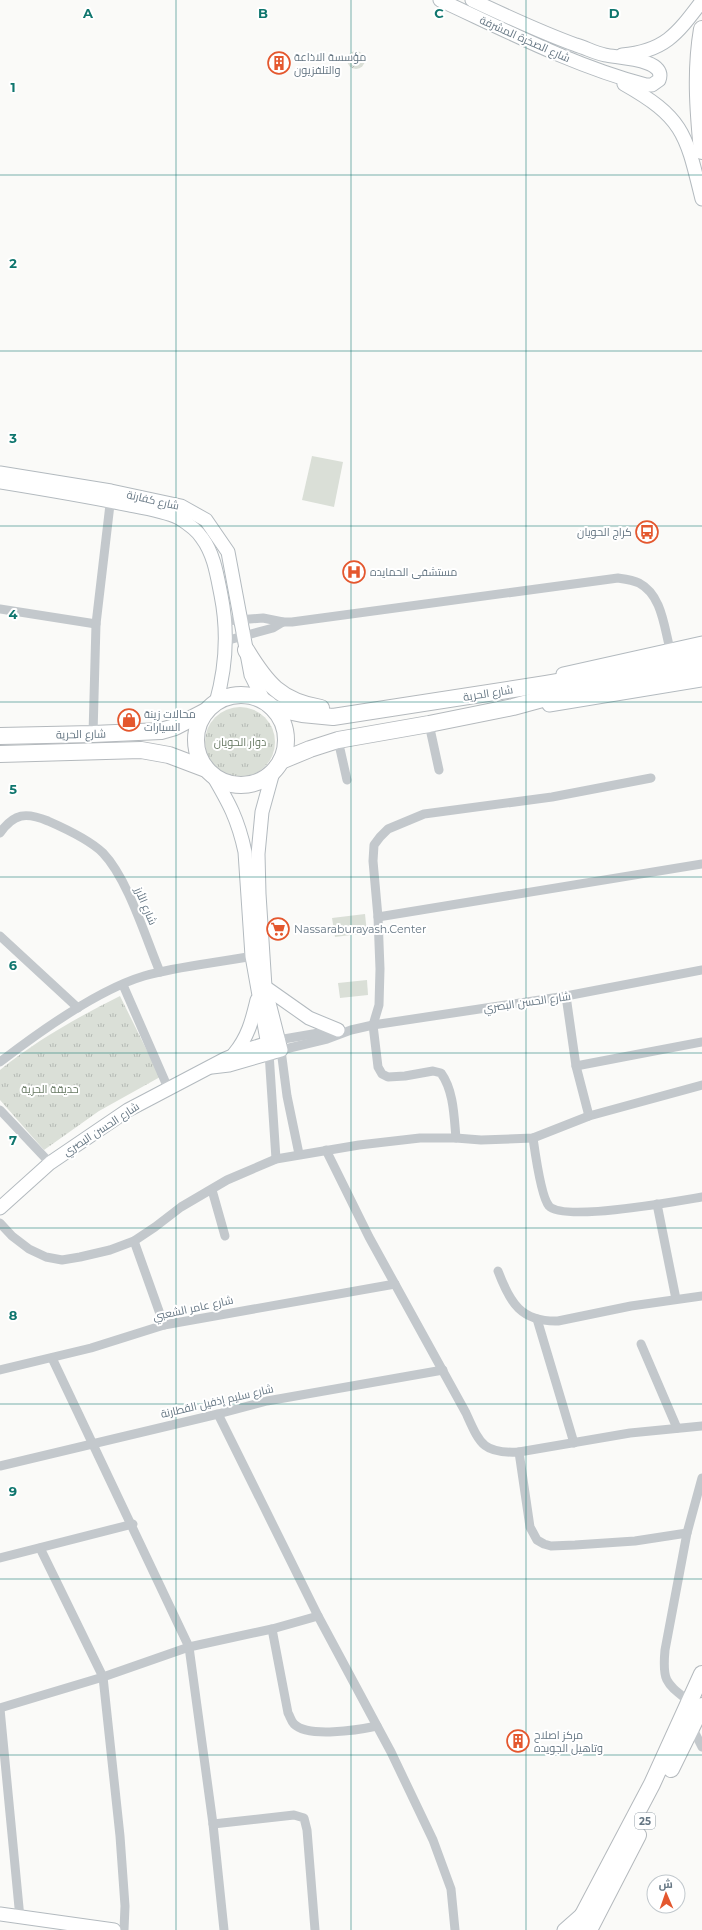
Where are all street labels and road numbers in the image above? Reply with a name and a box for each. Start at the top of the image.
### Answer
street label: شارع الصخرة المشرفة [477,13,573,66]
street label: شارع كفارنة [125,487,181,514]
street label: شارع الحرية [462,682,514,705]
street label: شارع الحرية [56,727,106,742]
street label: شارع الأرز [130,884,160,928]
street label: شارع الحسن البصري [482,989,572,1017]
street label: شارع الحسن البصري [60,1099,143,1161]
street label: شارع عامر الشعبي [152,1293,235,1325]
street label: شارع سليم إذفيل القطارنة [159,1381,275,1422]
road number: 25 [635,1813,655,1829]

